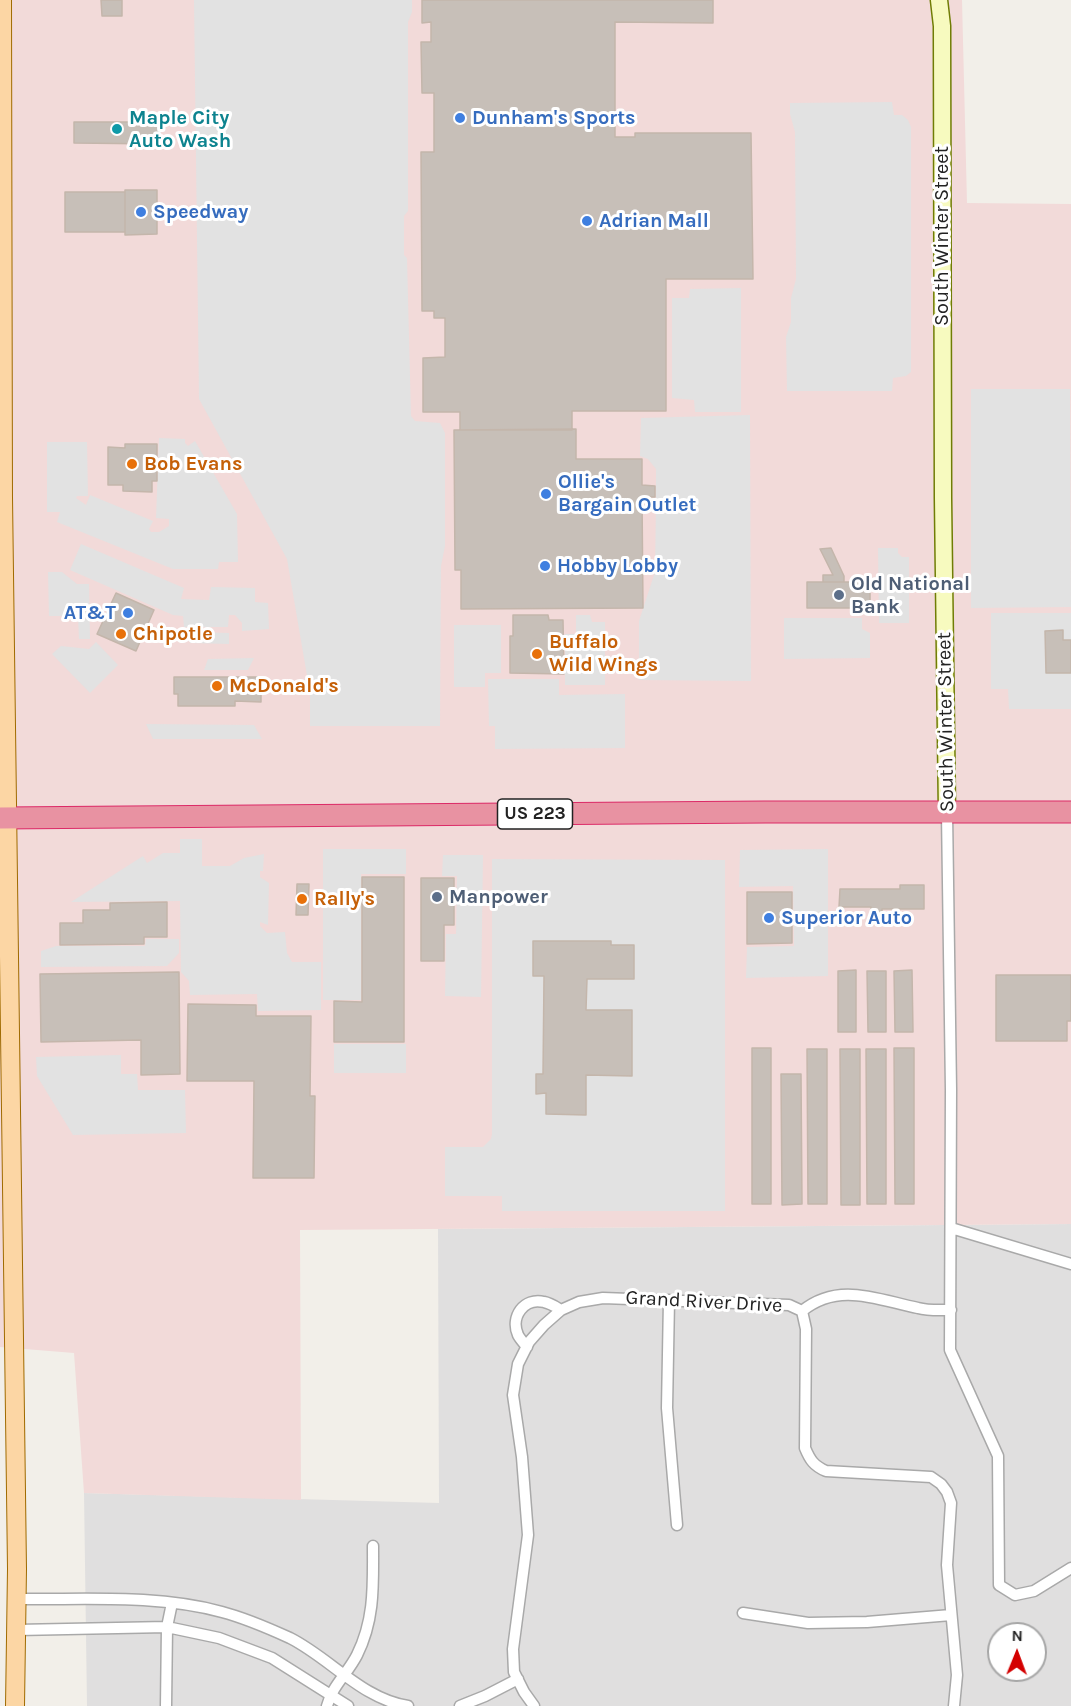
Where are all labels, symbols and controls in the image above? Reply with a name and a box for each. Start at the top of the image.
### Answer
place label: Maple City Auto Wash [129,106,231,153]
place label: Dunham's Sports [472,106,636,130]
marker: Dunham's Sports [453,111,467,125]
marker: Maple City Auto Wash [110,122,124,136]
street label: South Winter Street [930,146,954,326]
place label: Speedway [153,200,248,224]
marker: Speedway [134,205,148,219]
place label: Adrian Mall [599,209,709,233]
marker: Adrian Mall [580,214,594,228]
place label: Bob Evans [144,452,242,476]
marker: Bob Evans [125,457,139,471]
place label: Ollie's Bargain Outlet [558,470,696,517]
marker: Ollie's Bargain Outlet [539,487,553,501]
place label: Hobby Lobby [557,554,678,578]
marker: Hobby Lobby [538,559,552,573]
place label: Old National Bank [851,572,970,619]
marker: Old National Bank [832,588,846,602]
place label: AT&T [64,601,116,625]
marker: AT&T [121,606,135,620]
place label: Chipotle [133,622,213,646]
marker: Chipotle [114,627,128,641]
place label: Buffalo Wild Wings [549,630,658,677]
street label: South Winter Street [932,632,960,812]
marker: Buffalo Wild Wings [530,647,544,661]
place label: McDonald's [229,674,339,698]
marker: McDonald's [210,679,224,693]
road number: US 223 [498,799,572,829]
place label: Manpower [449,885,548,909]
place label: Rally's [314,887,375,911]
marker: Manpower [430,890,444,904]
marker: Rally's [295,892,309,906]
place label: Superior Auto [781,906,912,930]
marker: Superior Auto [762,911,776,925]
street label: Grand River Drive [625,1286,783,1318]
north arrow [987,1622,1047,1682]
text: N [1011,1626,1023,1645]

